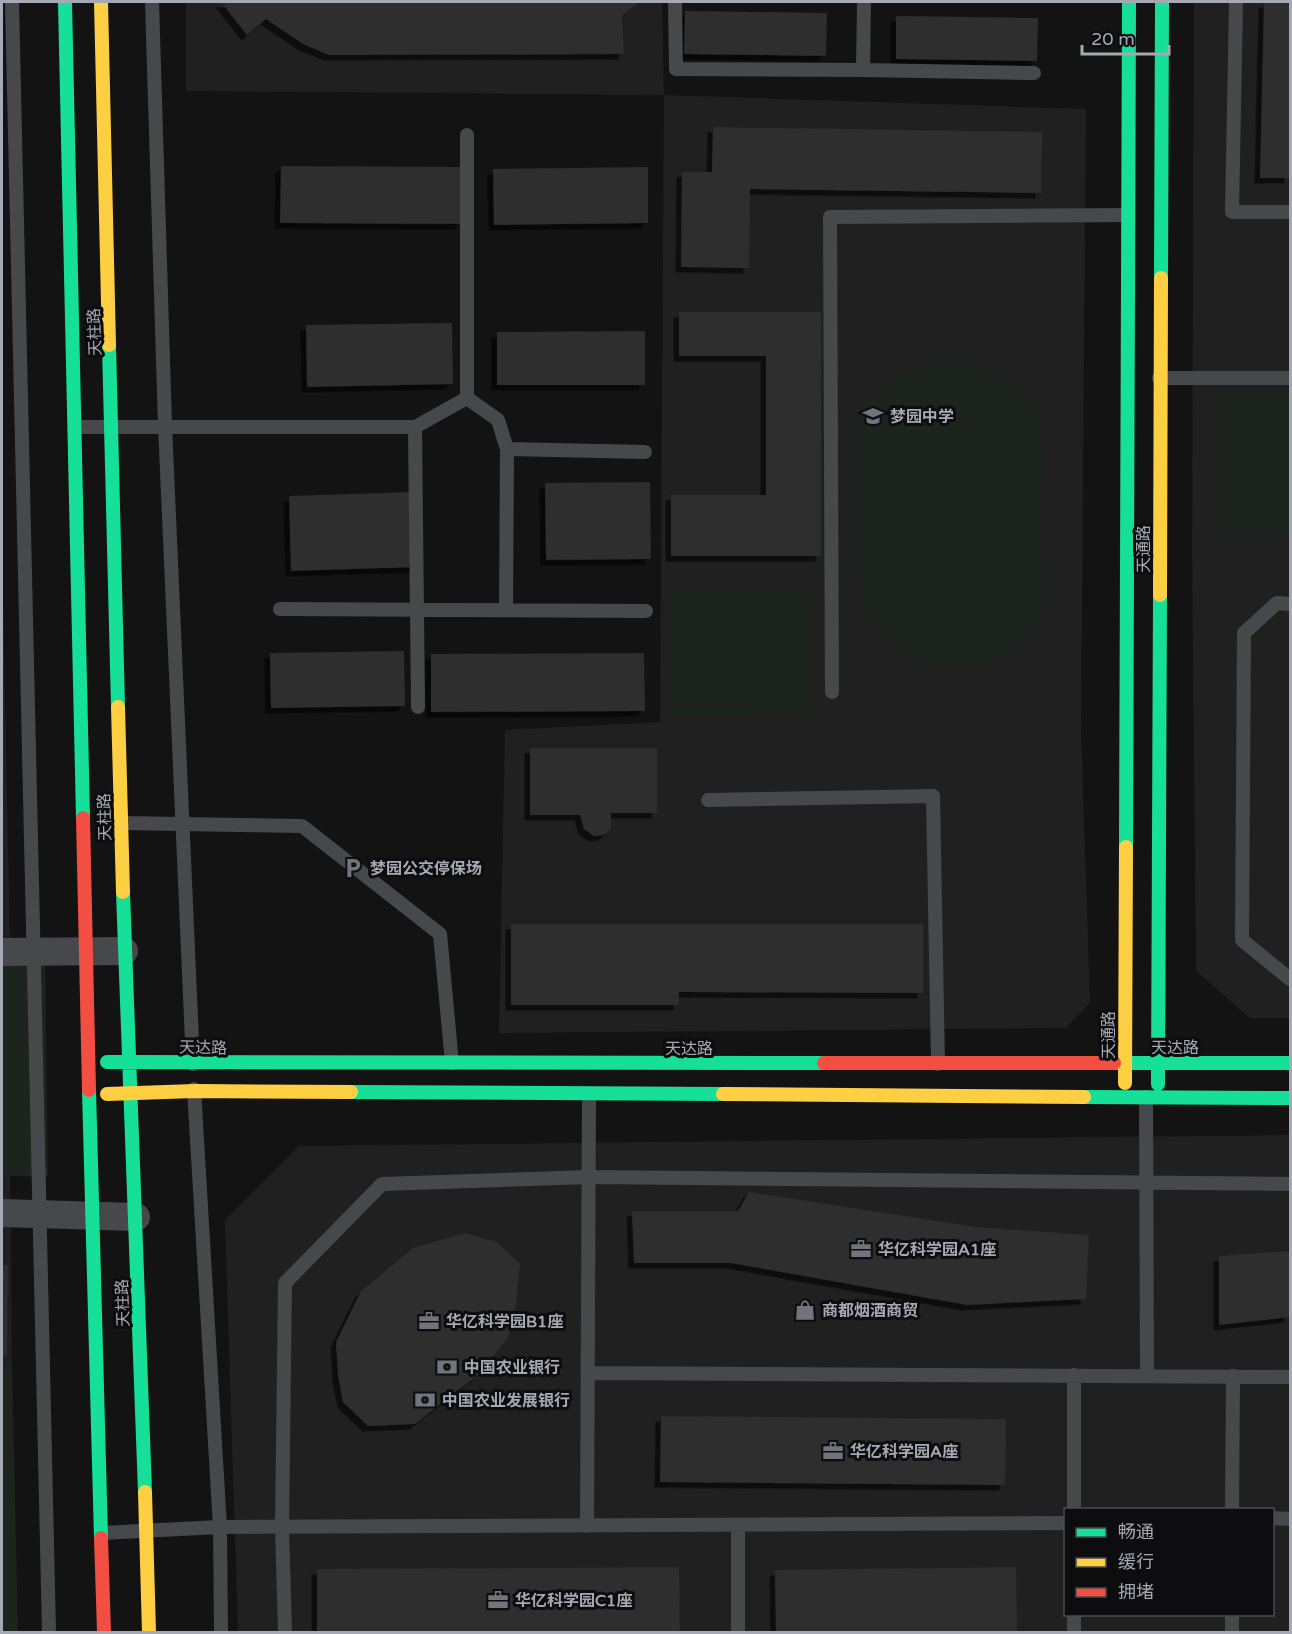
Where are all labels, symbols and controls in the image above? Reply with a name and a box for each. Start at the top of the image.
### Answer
scale bar [1082,18,1169,56]
text: 20 m [1091,28,1135,50]
street label: 天柱路 [84,308,106,356]
school or university icon: 梦园中学 [861,404,885,428]
place label: 梦园中学 [890,407,954,427]
street label: 天通路 [1134,525,1154,573]
street label: 天柱路 [95,793,115,841]
parking icon: 梦园公交停保场 [341,856,365,880]
place label: 梦园公交停保场 [370,859,482,879]
street label: 天通路 [1099,1011,1119,1059]
street label: 天达路 [179,1038,227,1058]
street label: 天达路 [1151,1038,1199,1058]
street label: 天达路 [665,1039,713,1059]
office icon: 华亿科学园A1座 [849,1237,873,1261]
place label: 华亿科学园A1座 [878,1240,996,1260]
street label: 天柱路 [112,1279,134,1327]
shop icon: 商都烟酒商贸 [793,1298,817,1322]
place label: 商都烟酒商贸 [822,1301,918,1321]
office icon: 华亿科学园B1座 [417,1309,441,1333]
place label: 华亿科学园B1座 [446,1312,563,1332]
bank icon: 中国农业银行 [435,1355,459,1379]
place label: 中国农业银行 [464,1358,560,1378]
bank icon: 中国农业发展银行 [413,1388,437,1412]
place label: 中国农业发展银行 [442,1391,570,1411]
office icon: 华亿科学园A座 [821,1439,845,1463]
place label: 华亿科学园A座 [850,1442,958,1462]
legend [1064,1508,1274,1616]
text: 畅通 [1118,1521,1154,1543]
text: 缓行 [1118,1551,1154,1573]
text: 拥堵 [1118,1581,1154,1603]
office icon: 华亿科学园C1座 [486,1588,510,1612]
place label: 华亿科学园C1座 [515,1591,632,1611]

